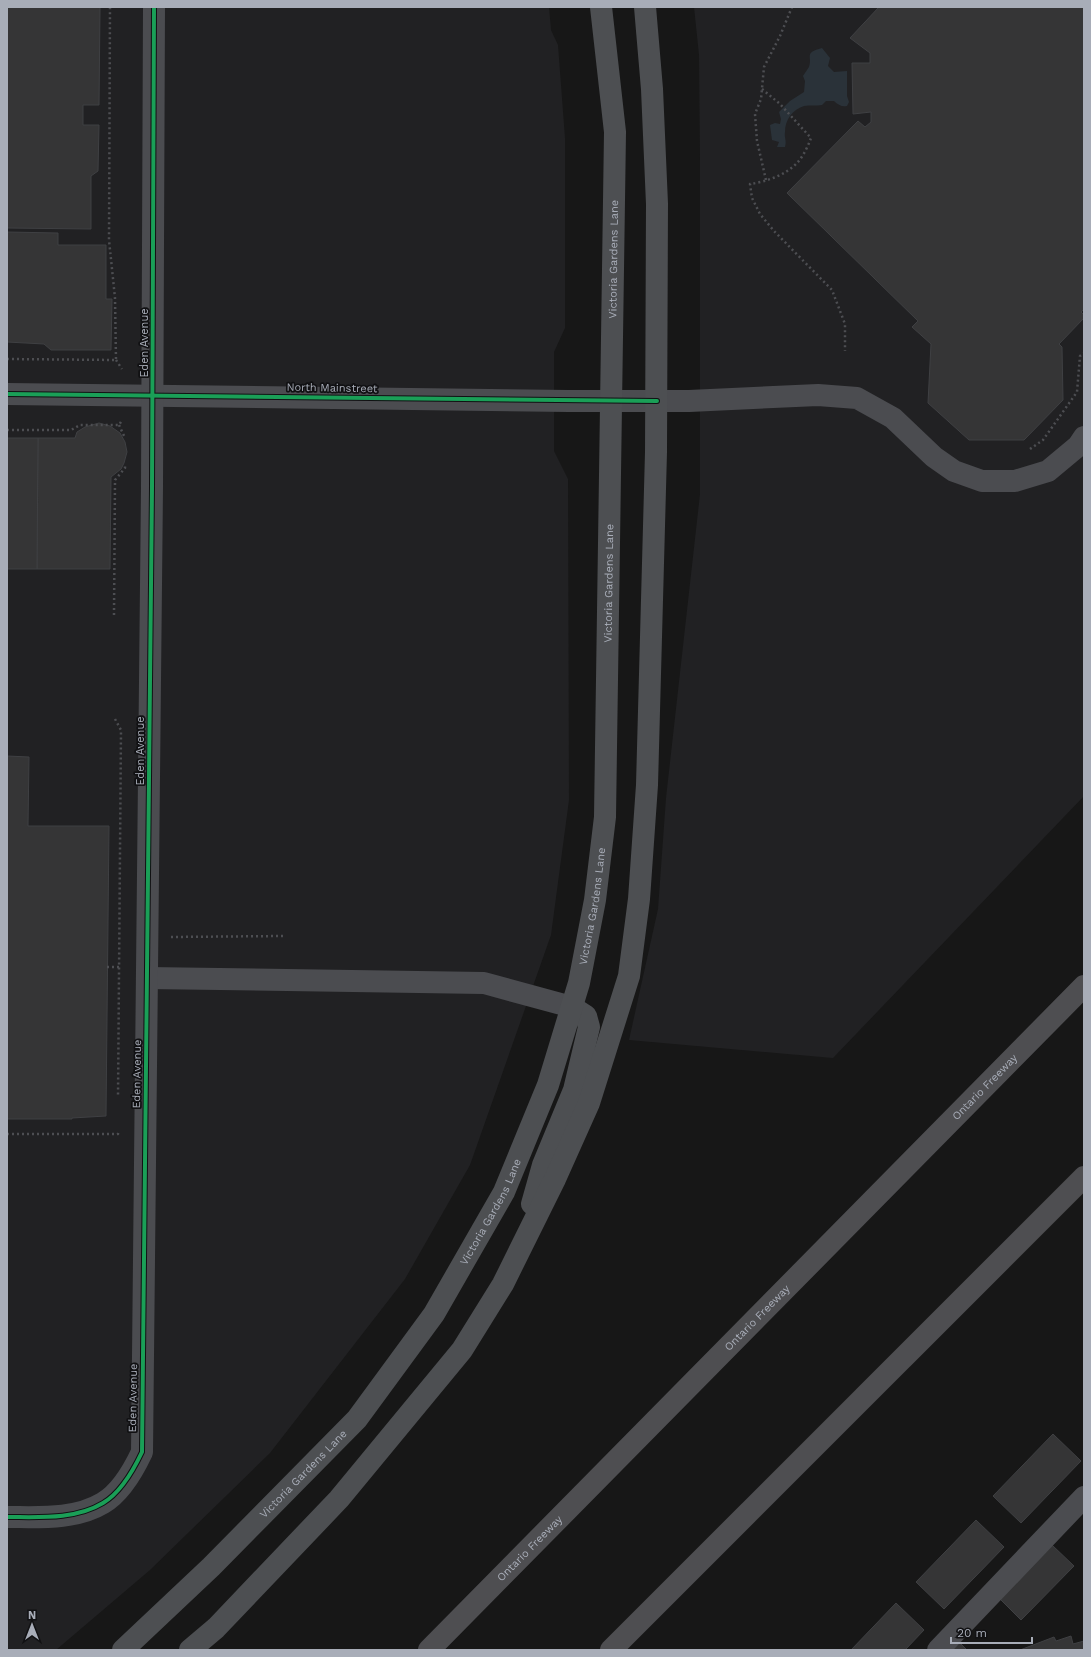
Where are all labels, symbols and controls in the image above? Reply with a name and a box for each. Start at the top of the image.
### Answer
street label: Victoria Gardens Lane [606,200,621,319]
street label: Eden Avenue [138,308,151,378]
street label: North Mainstreet [286,381,378,395]
street label: Victoria Gardens Lane [601,524,616,643]
street label: Eden Avenue [134,716,147,786]
street label: Victoria Gardens Lane [576,847,608,966]
street label: Eden Avenue [130,1039,144,1109]
street label: Ontario Freeway [949,1051,1020,1123]
street label: Victoria Gardens Lane [457,1157,524,1267]
street label: Ontario Freeway [722,1282,793,1353]
street label: Eden Avenue [126,1363,140,1433]
street label: Victoria Gardens Lane [257,1427,349,1521]
street label: Ontario Freeway [494,1512,565,1584]
north arrow [12,1605,52,1645]
text: N [28,1609,36,1622]
scale bar [951,1619,1032,1645]
text: 20 m [957,1626,987,1640]

